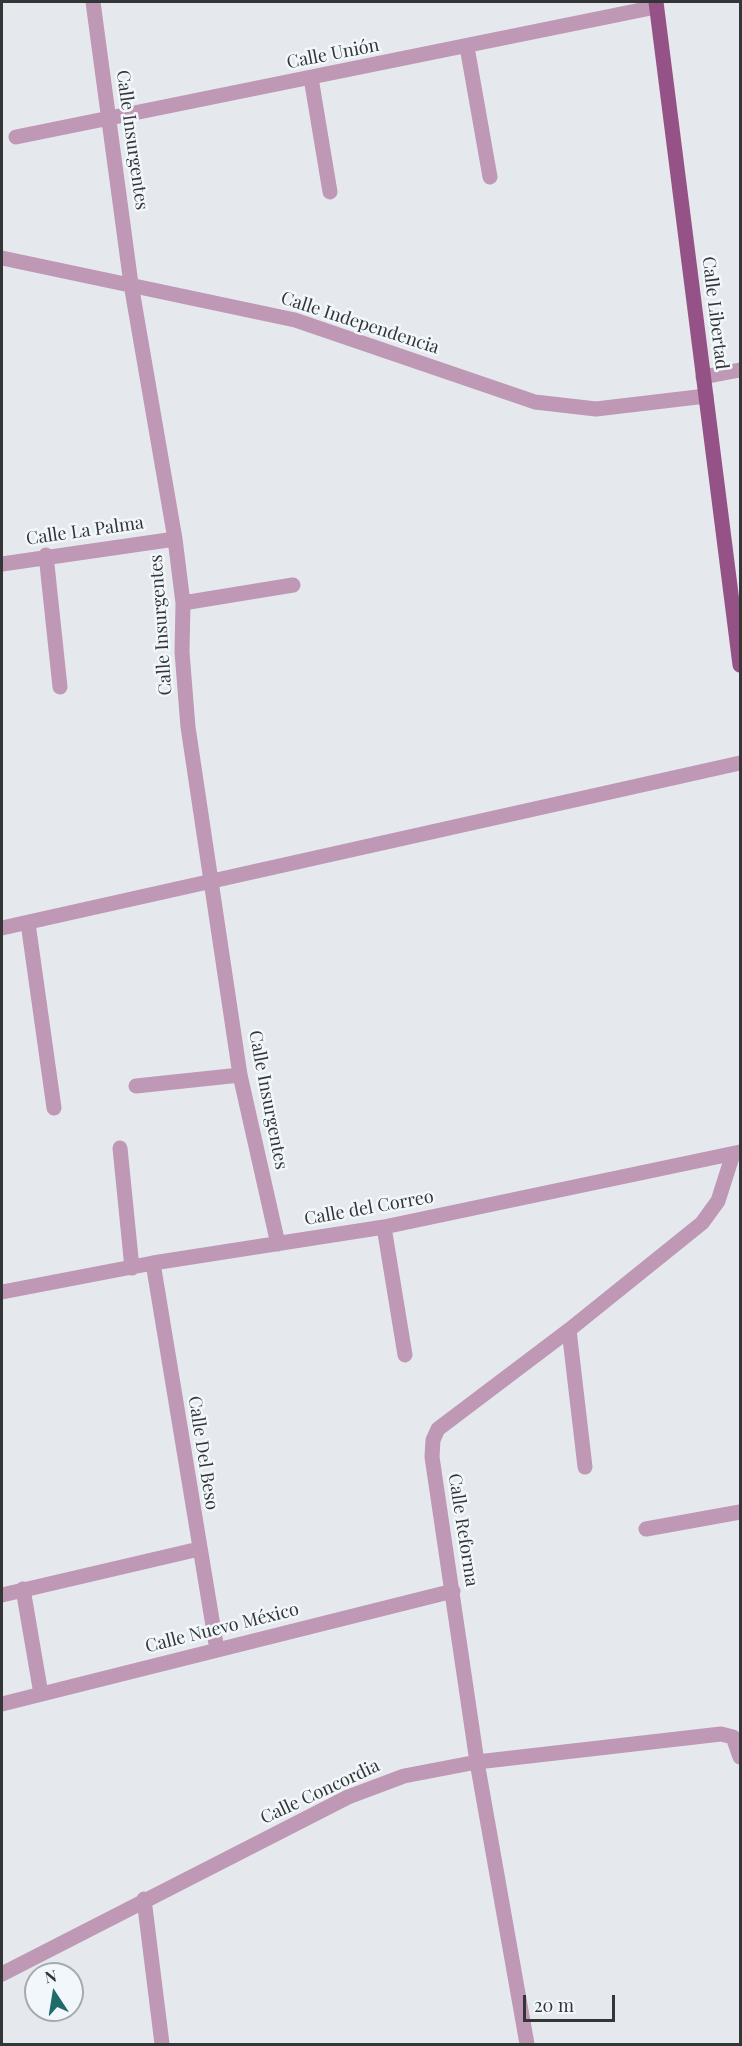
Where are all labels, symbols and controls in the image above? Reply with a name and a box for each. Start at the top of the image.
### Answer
street label: Calle Unión [285,34,381,74]
street label: Calle Insurgentes [111,69,153,211]
street label: Calle Libertad [697,255,733,371]
street label: Calle Independencia [278,287,442,359]
street label: Calle La Palma [25,512,145,550]
street label: Calle Insurgentes [145,554,177,696]
street label: Calle Insurgentes [244,1029,292,1171]
street label: Calle del Correo [303,1186,435,1230]
street label: Calle Del Beso [183,1394,223,1512]
street label: Calle Reforma [443,1472,483,1588]
street label: Calle Nuevo México [143,1598,301,1658]
street label: Calle Concordia [257,1755,383,1829]
north arrow [24,1962,84,2022]
text: N [43,1964,58,1987]
scale bar [526,1983,618,2021]
text: 20 m [534,1993,574,2017]

